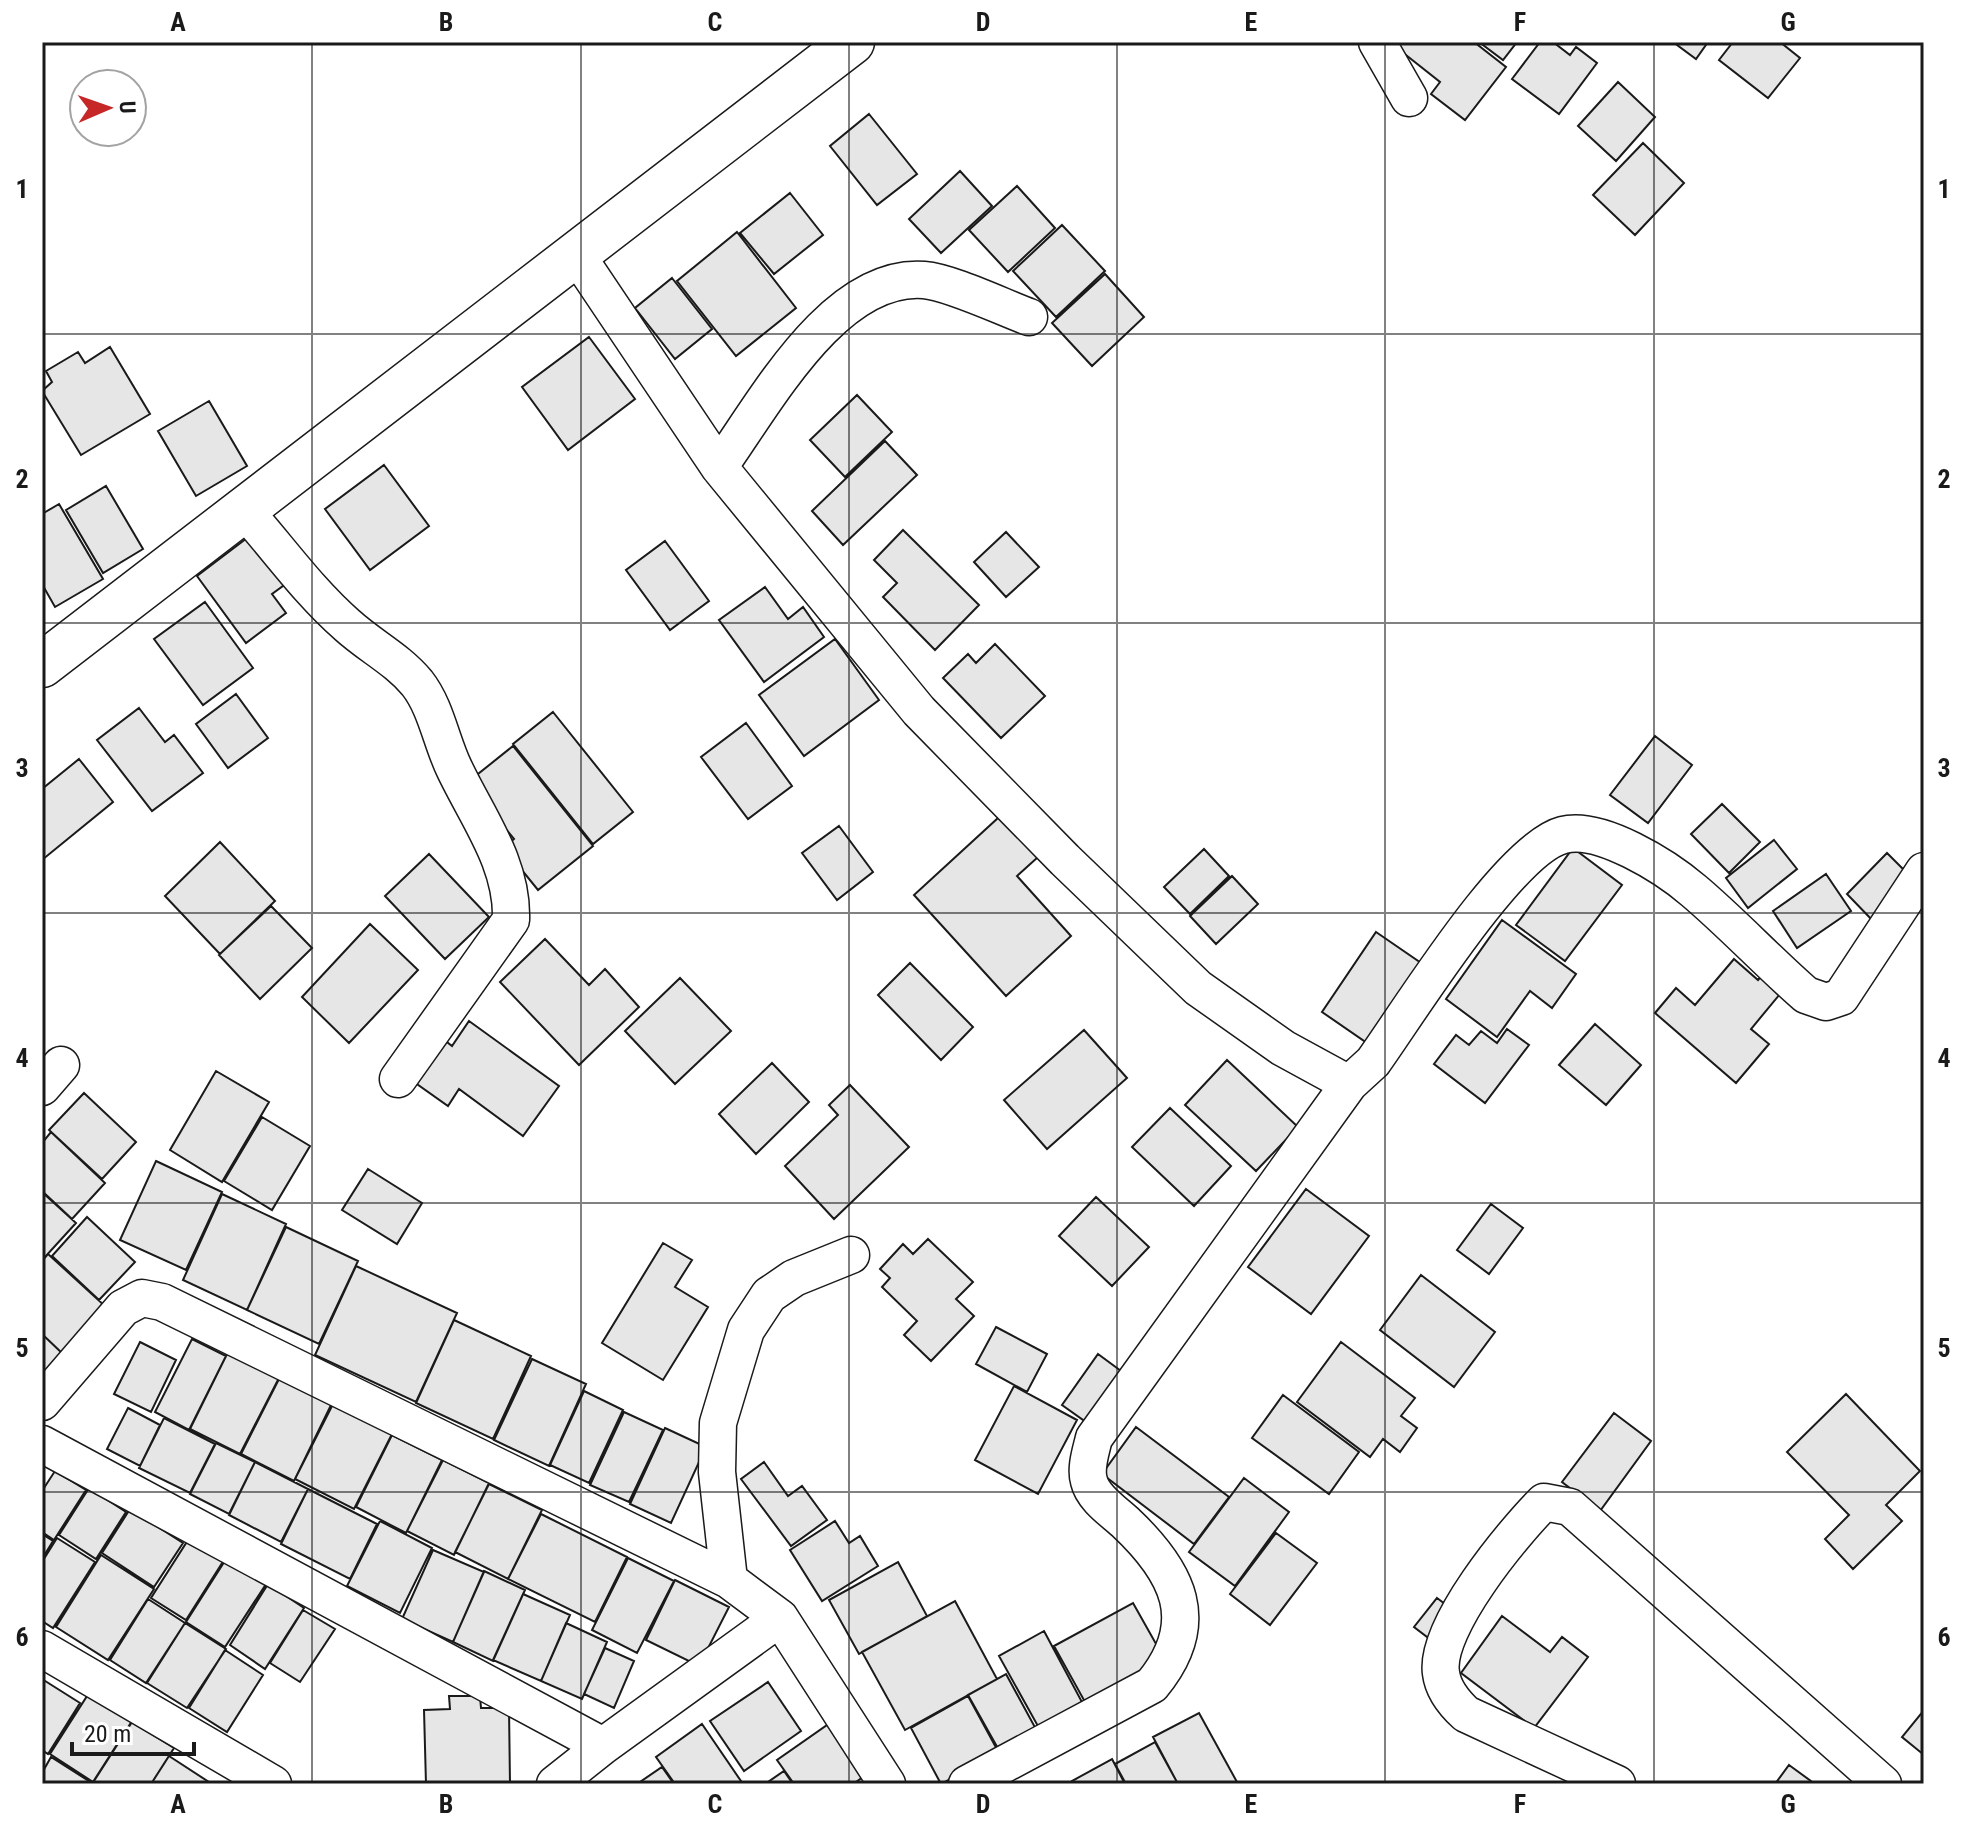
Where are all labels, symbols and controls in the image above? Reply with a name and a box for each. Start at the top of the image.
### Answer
text: A [170,7,186,37]
text: B [439,7,453,37]
text: C [708,7,723,37]
text: D [976,7,990,37]
text: E [1245,7,1258,37]
text: F [1514,7,1526,37]
text: G [1780,7,1796,37]
north arrow [68,68,148,148]
text: U [115,101,140,114]
text: 1 [15,174,29,204]
text: 1 [1937,174,1951,204]
text: 2 [15,464,29,494]
text: 2 [1937,464,1951,494]
text: 3 [15,753,29,783]
text: 3 [1937,753,1951,783]
text: 4 [15,1043,29,1073]
text: 4 [1937,1043,1951,1073]
text: 5 [15,1333,29,1363]
text: 5 [1937,1333,1951,1363]
text: 6 [15,1622,29,1652]
text: 6 [1937,1622,1951,1652]
scale bar [72,1706,194,1756]
text: 20 m [84,1720,131,1748]
text: A [170,1789,186,1819]
text: B [439,1789,453,1819]
text: C [708,1789,723,1819]
text: D [976,1789,990,1819]
text: E [1245,1789,1258,1819]
text: F [1514,1789,1526,1819]
text: G [1780,1789,1796,1819]

